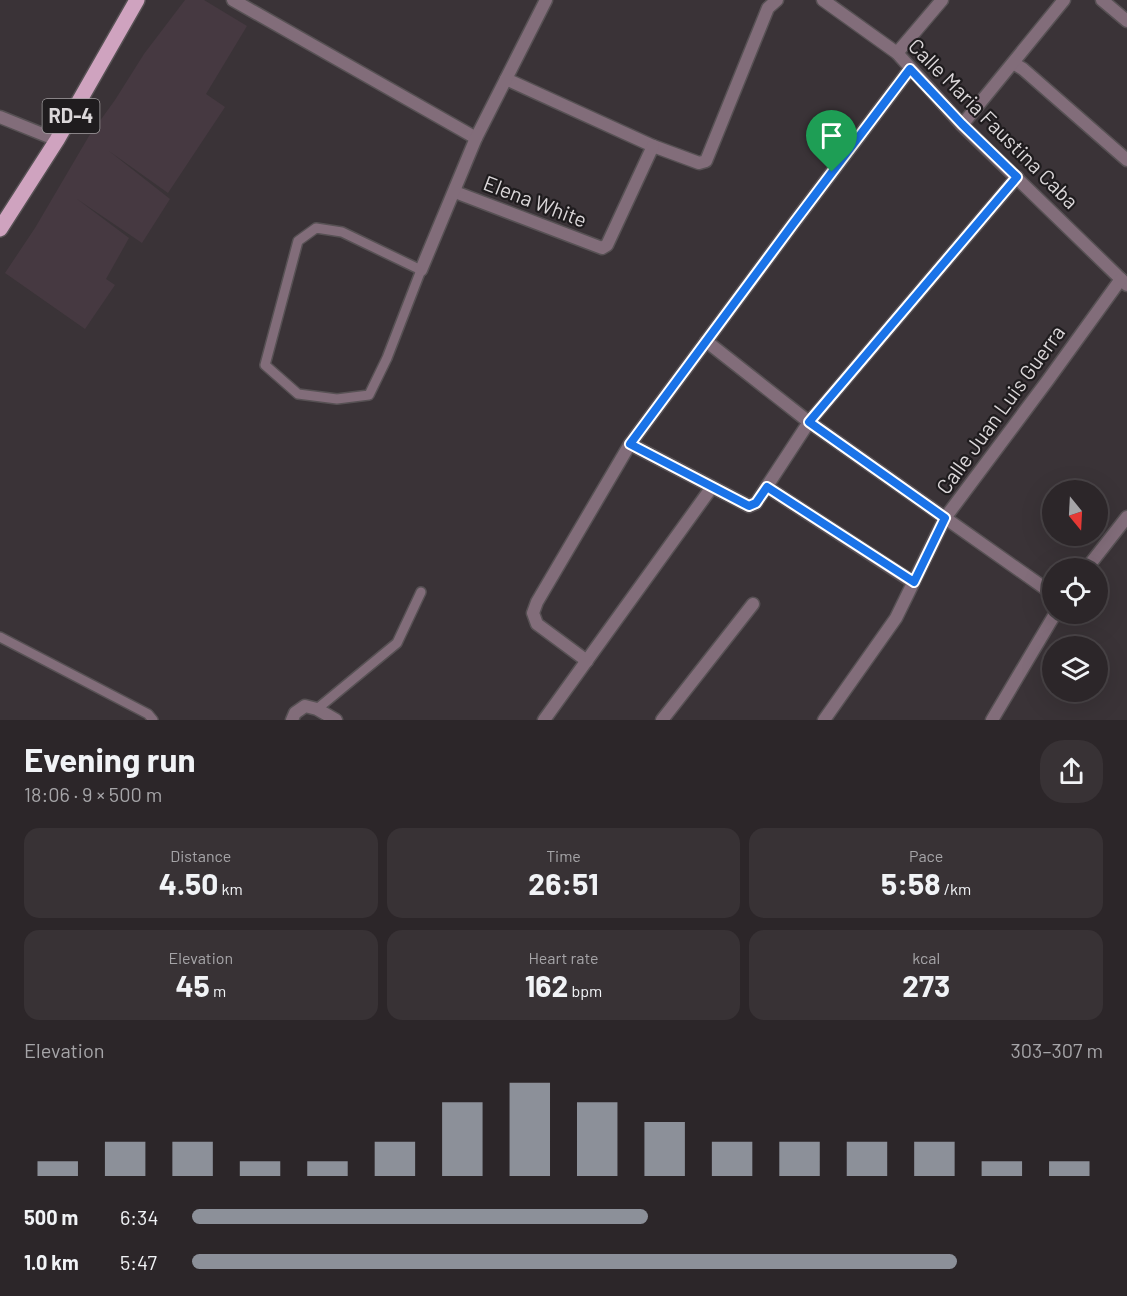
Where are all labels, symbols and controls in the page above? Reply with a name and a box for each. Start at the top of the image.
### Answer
street label: Calle Maria Faustina Caba [904,33,1084,213]
road number: RD-4 [42,99,100,133]
pin [806,110,857,172]
icon: arrive [815,119,848,152]
street label: Elena White [480,169,591,232]
street label: Calle Juan Luis Guerra [930,320,1069,498]
north arrow [1042,480,1108,546]
map controls [1042,480,1108,702]
button: locate [1042,558,1108,624]
button: layers [1042,636,1108,702]
text: Evening run [24,739,196,779]
button: share [1040,740,1103,803]
text: 18:06 · 9 × 500 m [24,782,162,806]
text: Distance [170,846,231,865]
text: Time [546,846,581,865]
text: Pace [909,846,943,865]
text: 4.50 [159,865,218,901]
text: 26:51 [528,865,599,901]
text: 5:58 [881,865,940,901]
text: km [218,879,243,898]
text: /km [940,879,971,898]
text: Elevation [169,948,233,967]
text: Heart rate [528,948,599,967]
text: kcal [912,948,940,967]
text: 45 [175,967,210,1003]
text: 162 [525,967,568,1003]
text: 273 [902,967,950,1003]
text: m [210,981,226,1000]
text: bpm [568,981,602,1000]
text: Elevation [24,1038,105,1062]
text: 303–307 m [1011,1038,1103,1062]
text: 500 m [24,1205,78,1229]
text: 6:34 [120,1205,158,1229]
text: 1.0 km [24,1250,79,1274]
text: 5:47 [120,1250,157,1274]

